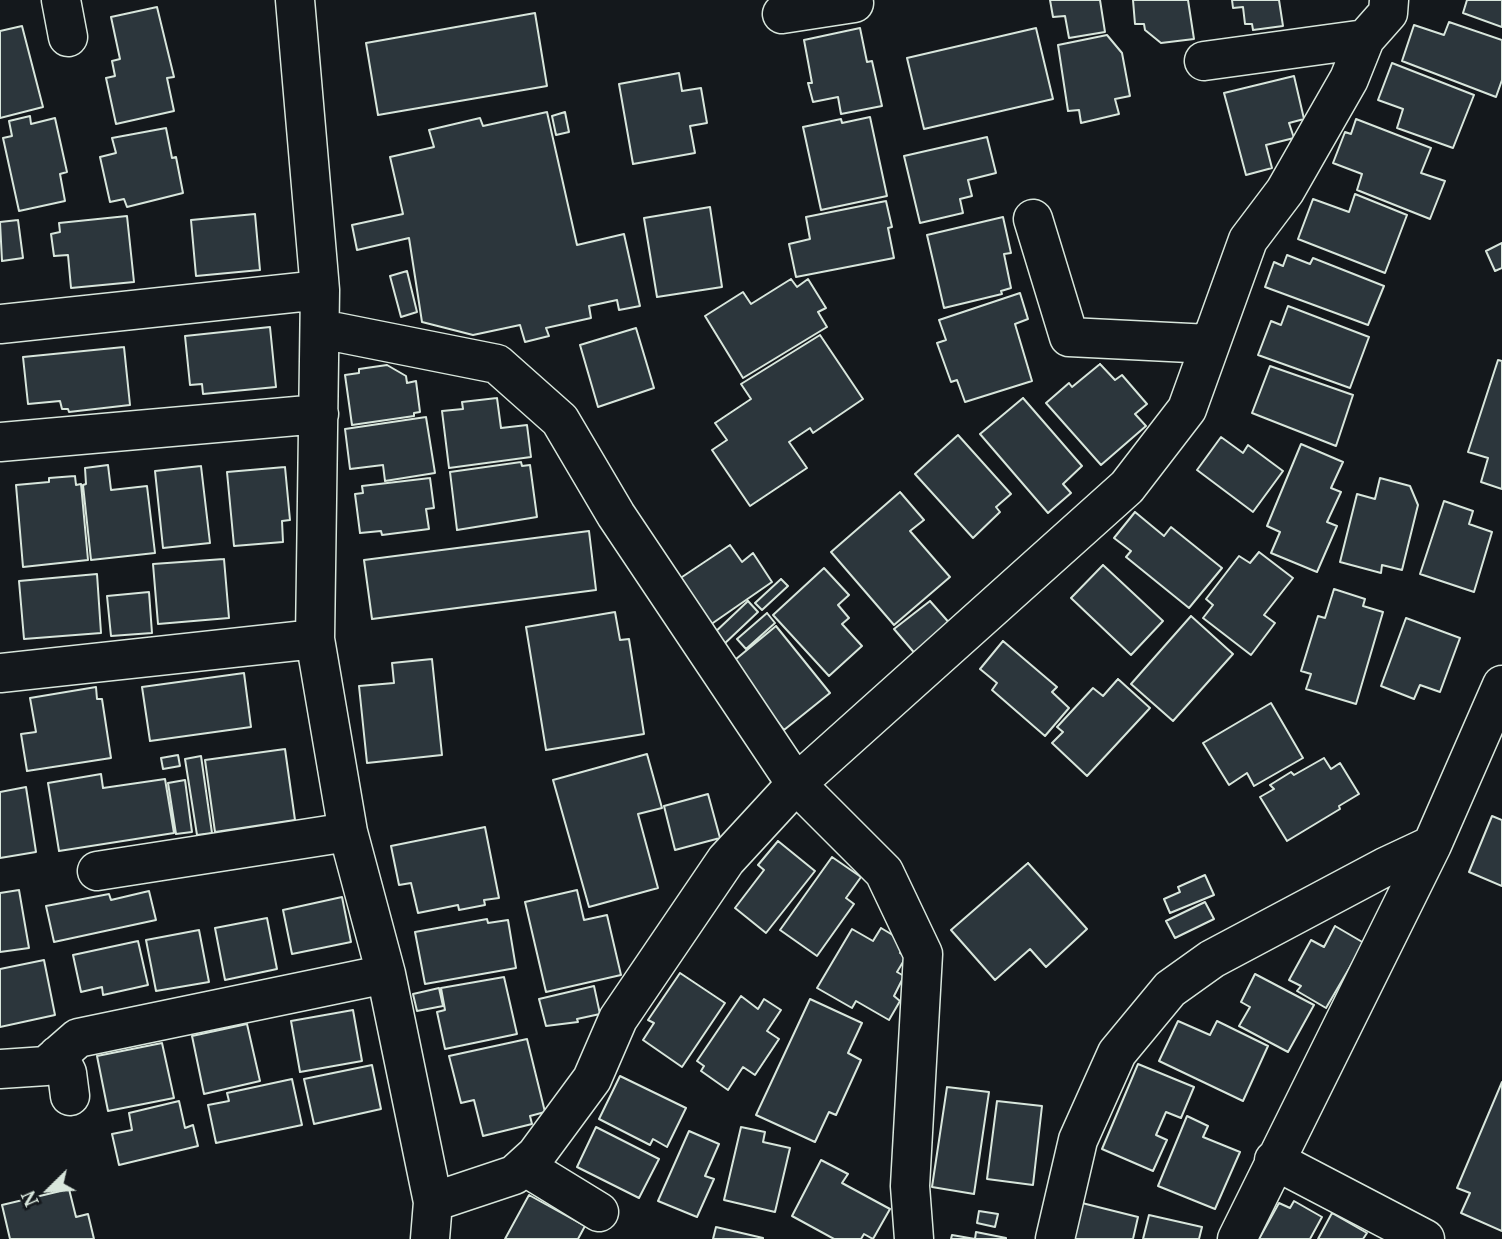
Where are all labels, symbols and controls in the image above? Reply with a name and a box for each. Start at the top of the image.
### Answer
north arrow [14,1155,84,1225]
text: N [15,1186,45,1211]

